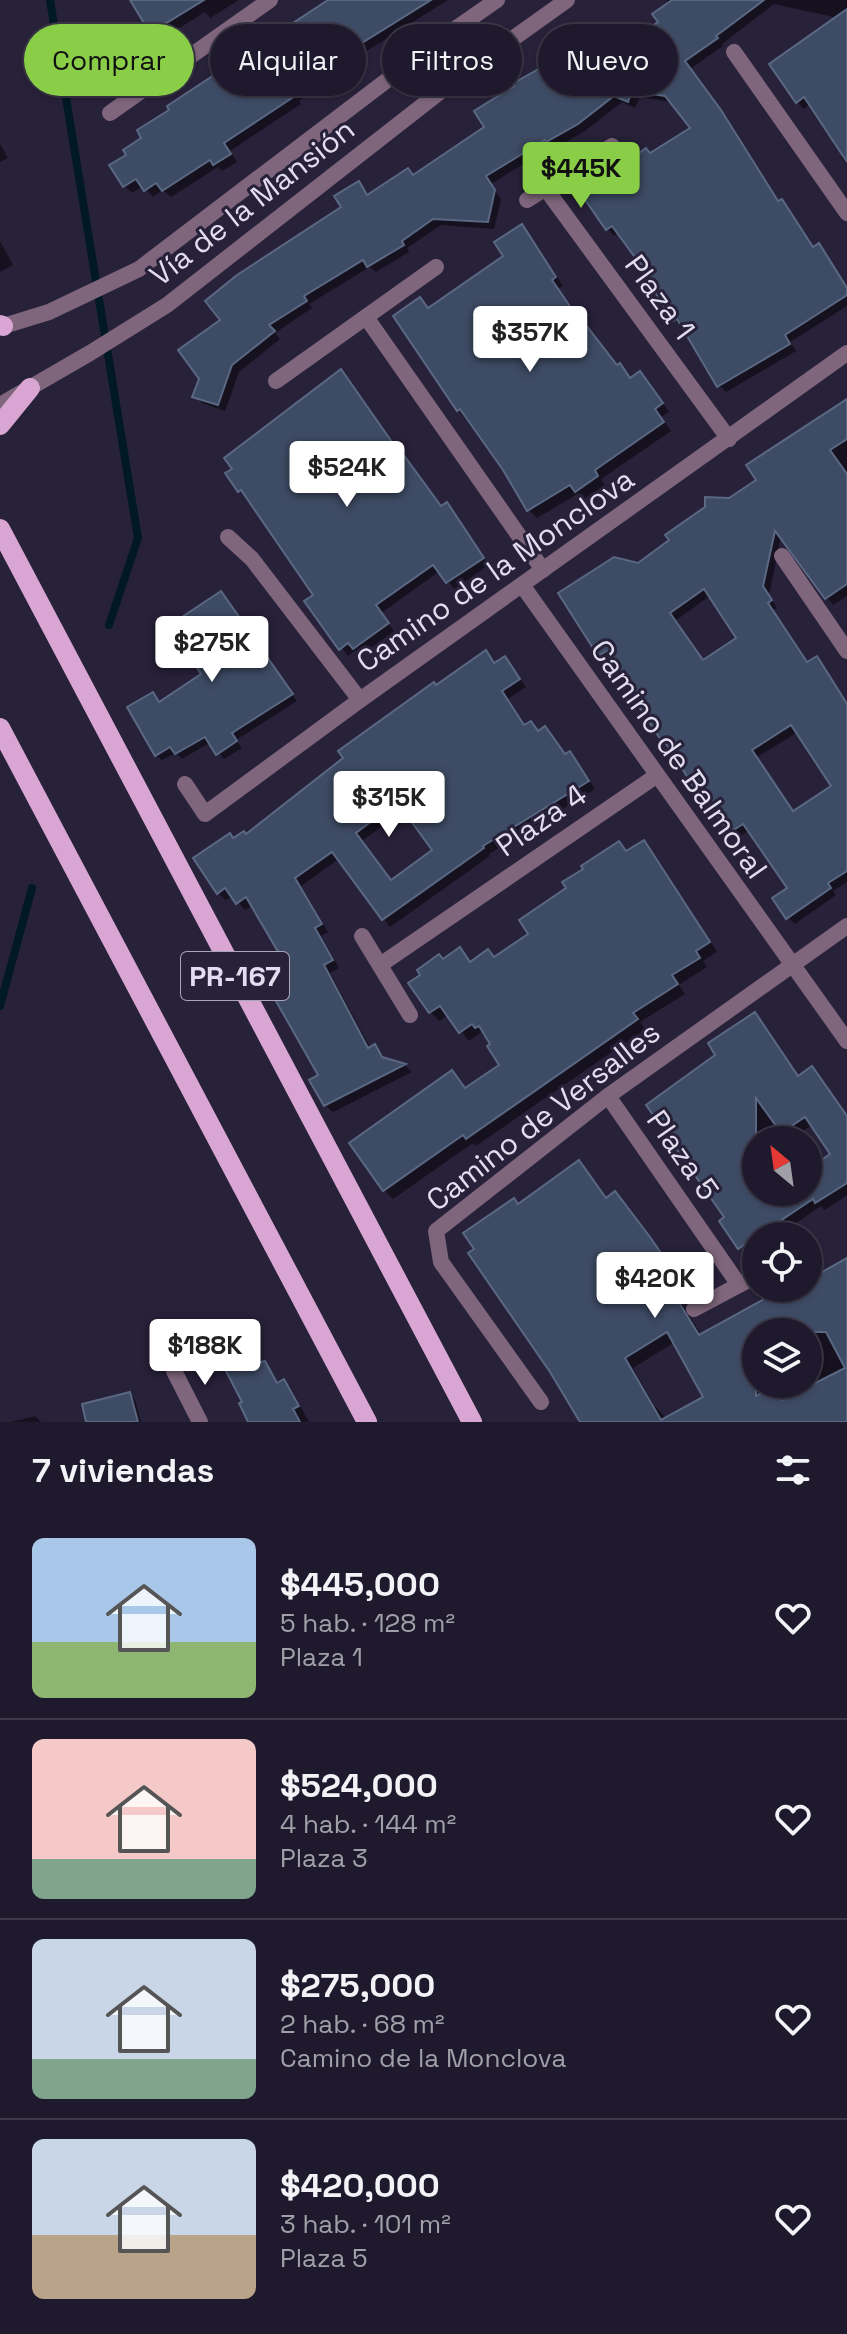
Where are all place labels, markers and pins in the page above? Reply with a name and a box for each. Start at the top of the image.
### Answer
pin: $445K [525,142,637,210]
pin: $357K [474,306,586,374]
pin: $524K [291,441,403,509]
pin: $275K [156,616,268,684]
pin: $315K [333,771,445,839]
pin: $420K [599,1252,711,1320]
pin: $188K [149,1319,261,1387]

